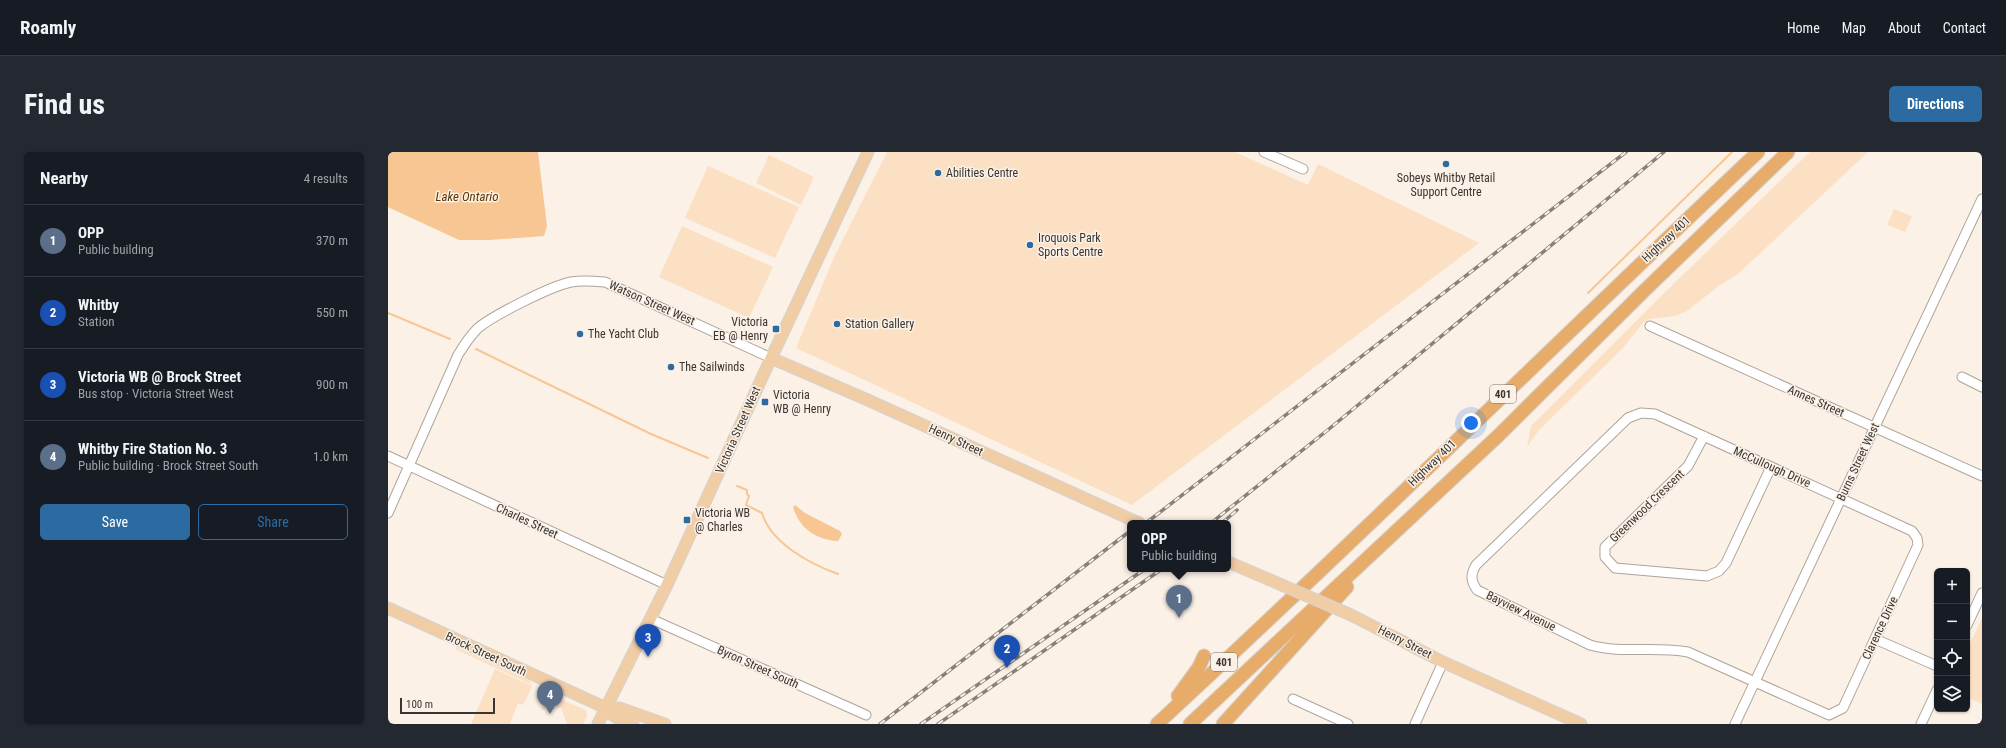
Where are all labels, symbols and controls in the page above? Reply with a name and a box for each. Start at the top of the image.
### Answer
text: Roamly [20,16,76,39]
text: Home [1787,20,1820,36]
text: Map [1842,20,1866,36]
text: About [1888,20,1921,36]
text: Contact [1943,20,1986,36]
button: Directions [1889,86,1982,122]
text: Find us [24,88,105,121]
marker: Sobeys Whitby Retail Support Centre [1441,159,1451,169]
place label: Abilities Centre [946,166,1019,180]
text: Nearby [40,168,88,188]
marker: Abilities Centre [933,168,943,178]
text: 4 results [304,171,348,186]
place label: Sobeys Whitby Retail Support Centre [1397,171,1495,199]
water label: Lake Ontario [436,189,499,204]
street label: Highway 401 [1639,213,1693,265]
text: OPP [78,224,104,242]
place label: Iroquois Park Sports Centre [1038,231,1103,259]
text: 1 [50,233,56,248]
text: 370 m [316,233,348,248]
marker: Iroquois Park Sports Centre [1025,240,1035,250]
text: Public building [78,242,154,257]
street label: Watson Street West [607,278,698,328]
text: Whitby [78,296,119,314]
text: 2 [50,305,56,320]
text: 550 m [316,305,348,320]
text: Station [78,314,114,329]
place label: Victoria EB @ Henry [713,315,768,343]
place label: Station Gallery [845,317,914,331]
marker: Station Gallery [832,319,842,329]
marker: Victoria EB @ Henry [771,324,781,334]
place label: The Yacht Club [588,327,659,341]
marker: The Yacht Club [575,329,585,339]
place label: The Sailwinds [679,360,745,374]
marker: The Sailwinds [666,362,676,372]
text: Victoria WB @ Brock Street [78,368,241,386]
text: 3 [50,377,56,392]
text: 900 m [316,377,348,392]
street label: Annes Street [1786,382,1847,420]
street label: Victoria Street West [713,384,764,476]
road number: 401 [1490,385,1516,403]
text: Bus stop · Victoria Street West [78,386,234,401]
place label: Victoria WB @ Henry [773,388,831,416]
marker: Victoria WB @ Henry [760,397,770,407]
your location [1461,413,1481,433]
street label: Burns Street West [1834,420,1882,503]
street label: Henry Street [927,421,986,459]
street label: Highway 401 [1405,437,1459,489]
text: Whitby Fire Station No. 3 [78,440,227,458]
street label: McCullough Drive [1731,444,1813,490]
text: 4 [50,449,56,464]
text: 1.0 km [313,449,348,464]
text: Public building · Brock Street South [78,458,258,473]
street label: Greenwood Crescent [1607,467,1688,545]
street label: Charles Street [494,501,561,542]
button: Save [40,504,190,540]
button: Share [198,504,348,540]
place label: Victoria WB @ Charles [695,506,750,534]
marker: Victoria WB @ Charles [682,515,692,525]
popup [1127,520,1231,572]
text: OPP [1141,530,1167,548]
text: Public building [1141,548,1217,563]
map controls [1934,568,1970,712]
button: + [1934,568,1970,604]
pin: 1 [1166,585,1192,618]
street label: Bayview Avenue [1484,588,1558,634]
street label: Clarence Drive [1859,594,1901,662]
button: − [1934,604,1970,640]
street label: Henry Street [1376,622,1435,662]
pin: 3 [635,624,661,657]
street label: Brock Street South [443,629,529,679]
pin: 2 [994,635,1020,668]
button: locate [1934,640,1970,676]
street label: Byron Street South [715,643,801,691]
road number: 401 [1211,653,1237,671]
button: layers [1934,676,1970,712]
pin: 4 [537,681,563,714]
scale bar [400,696,495,715]
text: 100 m [406,698,433,711]

